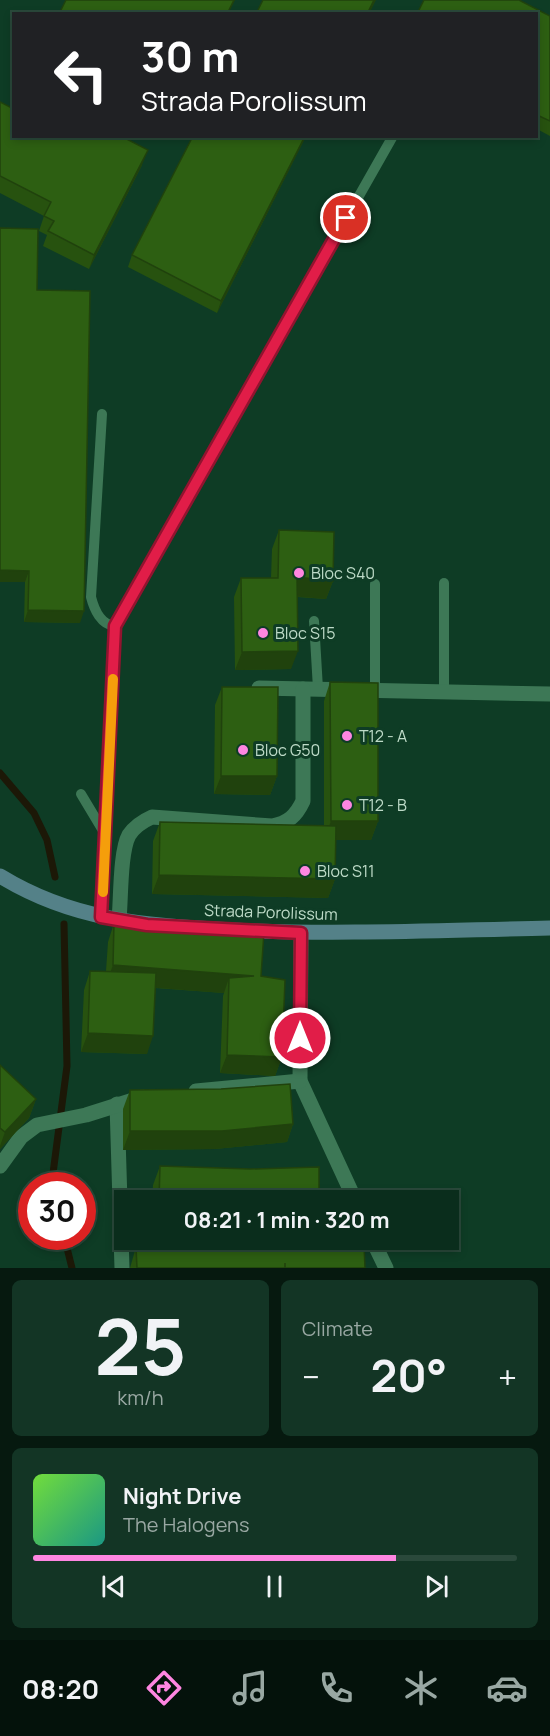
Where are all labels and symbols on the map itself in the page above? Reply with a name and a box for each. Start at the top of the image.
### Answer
pin [320,192,371,243]
place label: Bloc S40 [311,562,375,584]
marker: Bloc S40 [292,566,306,580]
place label: Bloc S15 [275,622,335,644]
marker: Bloc S15 [256,626,270,640]
place label: T12 - A [359,725,407,747]
marker: T12 - A [340,729,354,743]
place label: Bloc G50 [255,739,320,761]
marker: Bloc G50 [236,743,250,757]
place label: T12 - B [359,794,407,816]
marker: T12 - B [340,798,354,812]
place label: Bloc S11 [317,860,374,882]
marker: Bloc S11 [298,864,312,878]
street label: Strada Porolissum [204,899,338,925]
position arrow [268,1006,332,1070]
speed limit sign: 30 [18,1172,96,1250]

